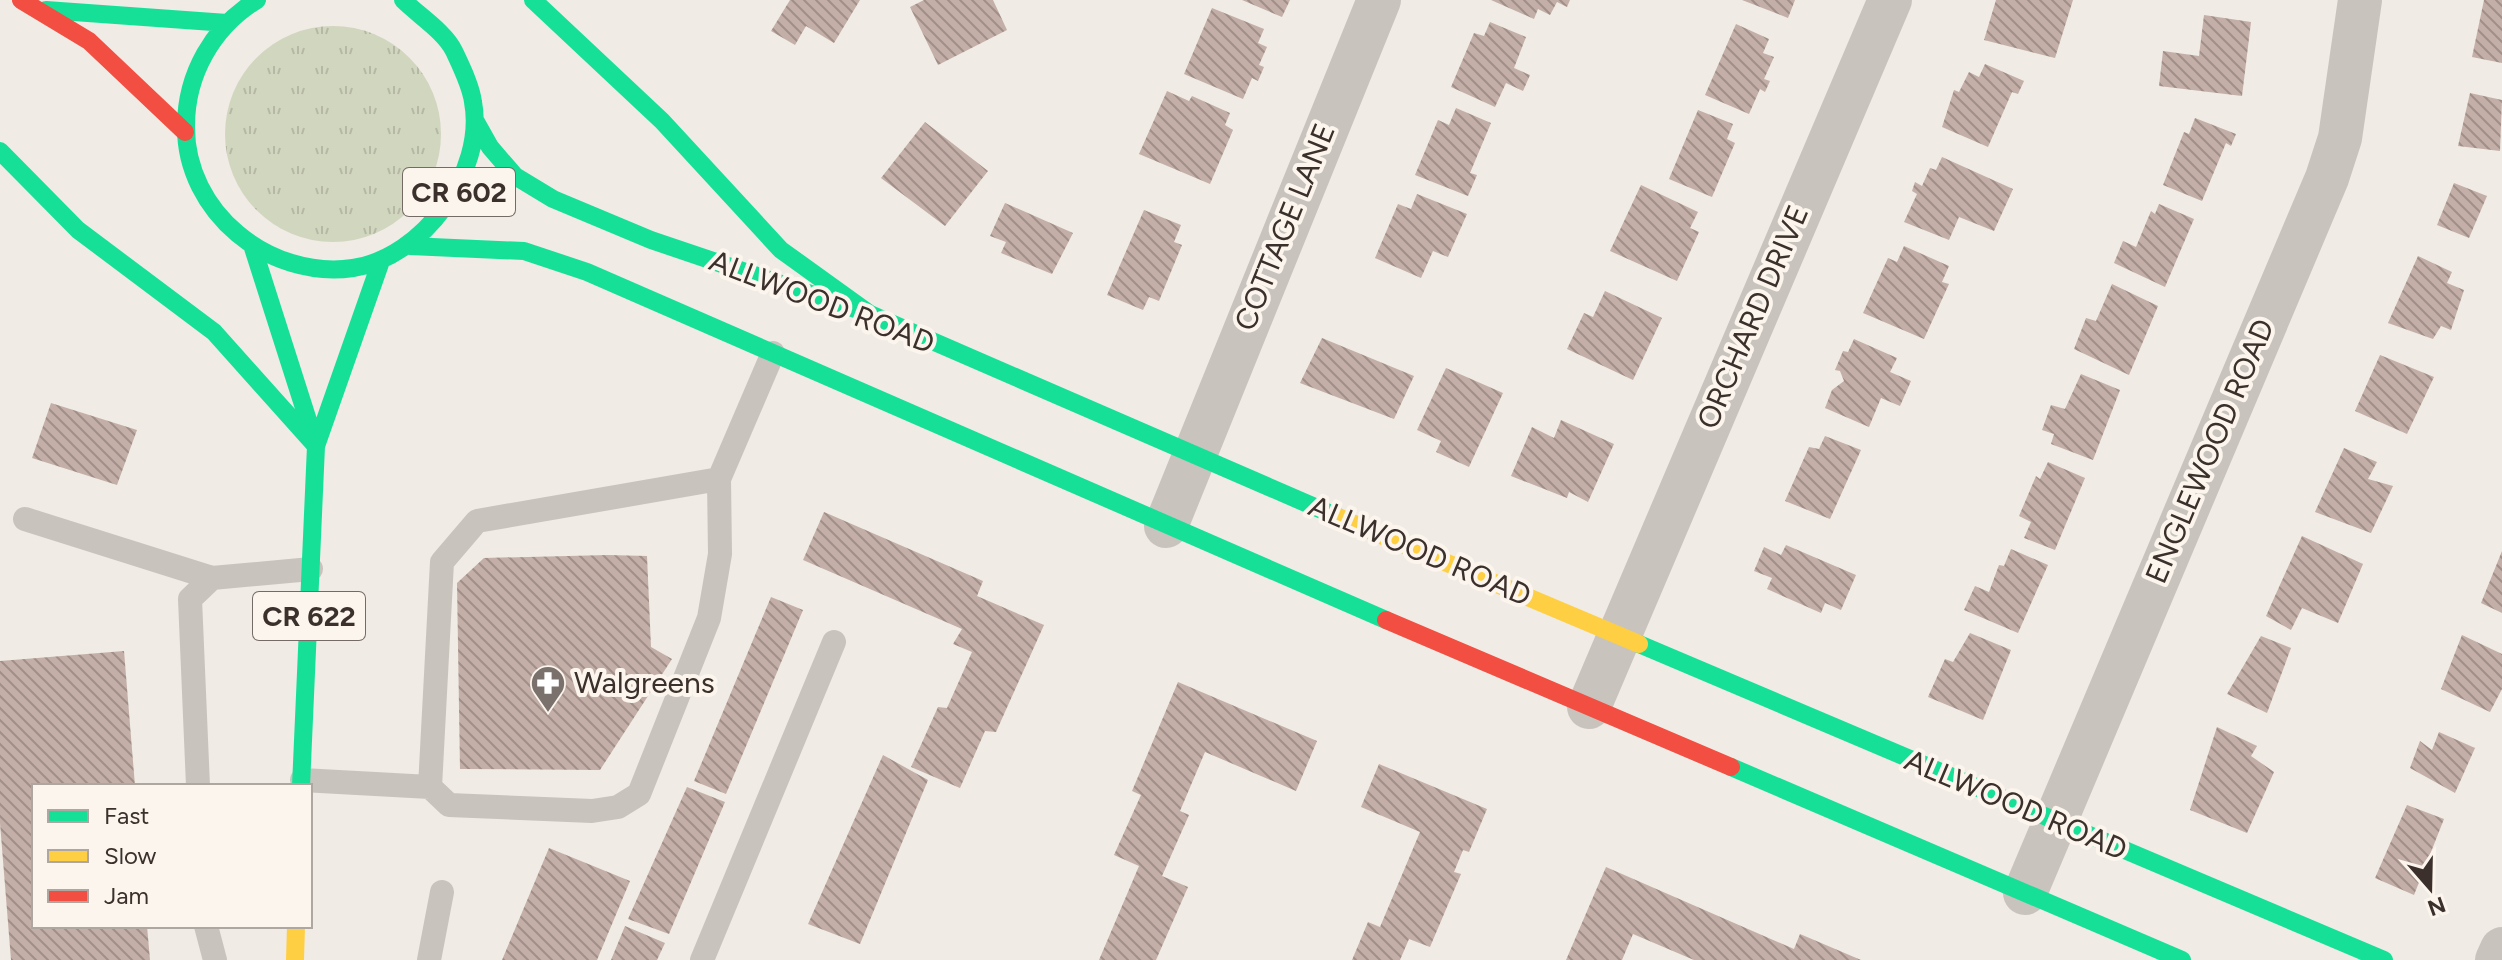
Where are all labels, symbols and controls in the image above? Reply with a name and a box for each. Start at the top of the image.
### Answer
street label: COTTAGE LANE [1226,118,1343,336]
road number: CR 602 [403,168,515,216]
street label: ORCHARD DRIVE [1689,199,1816,434]
street label: ALLWOOD ROAD [704,242,940,361]
street label: ENGLEWOOD ROAD [2137,313,2282,589]
street label: ALLWOOD ROAD [1303,487,1537,614]
road number: CR 622 [253,592,365,640]
pharmacy icon: Walgreens [529,664,567,714]
place label: Walgreens [574,664,715,701]
street label: ALLWOOD ROAD [1899,741,2133,868]
legend [32,784,312,928]
text: Fast [104,801,149,830]
text: Slow [104,841,157,870]
north arrow [2390,848,2470,928]
text: Jam [104,881,149,910]
text: N [2424,891,2449,922]

